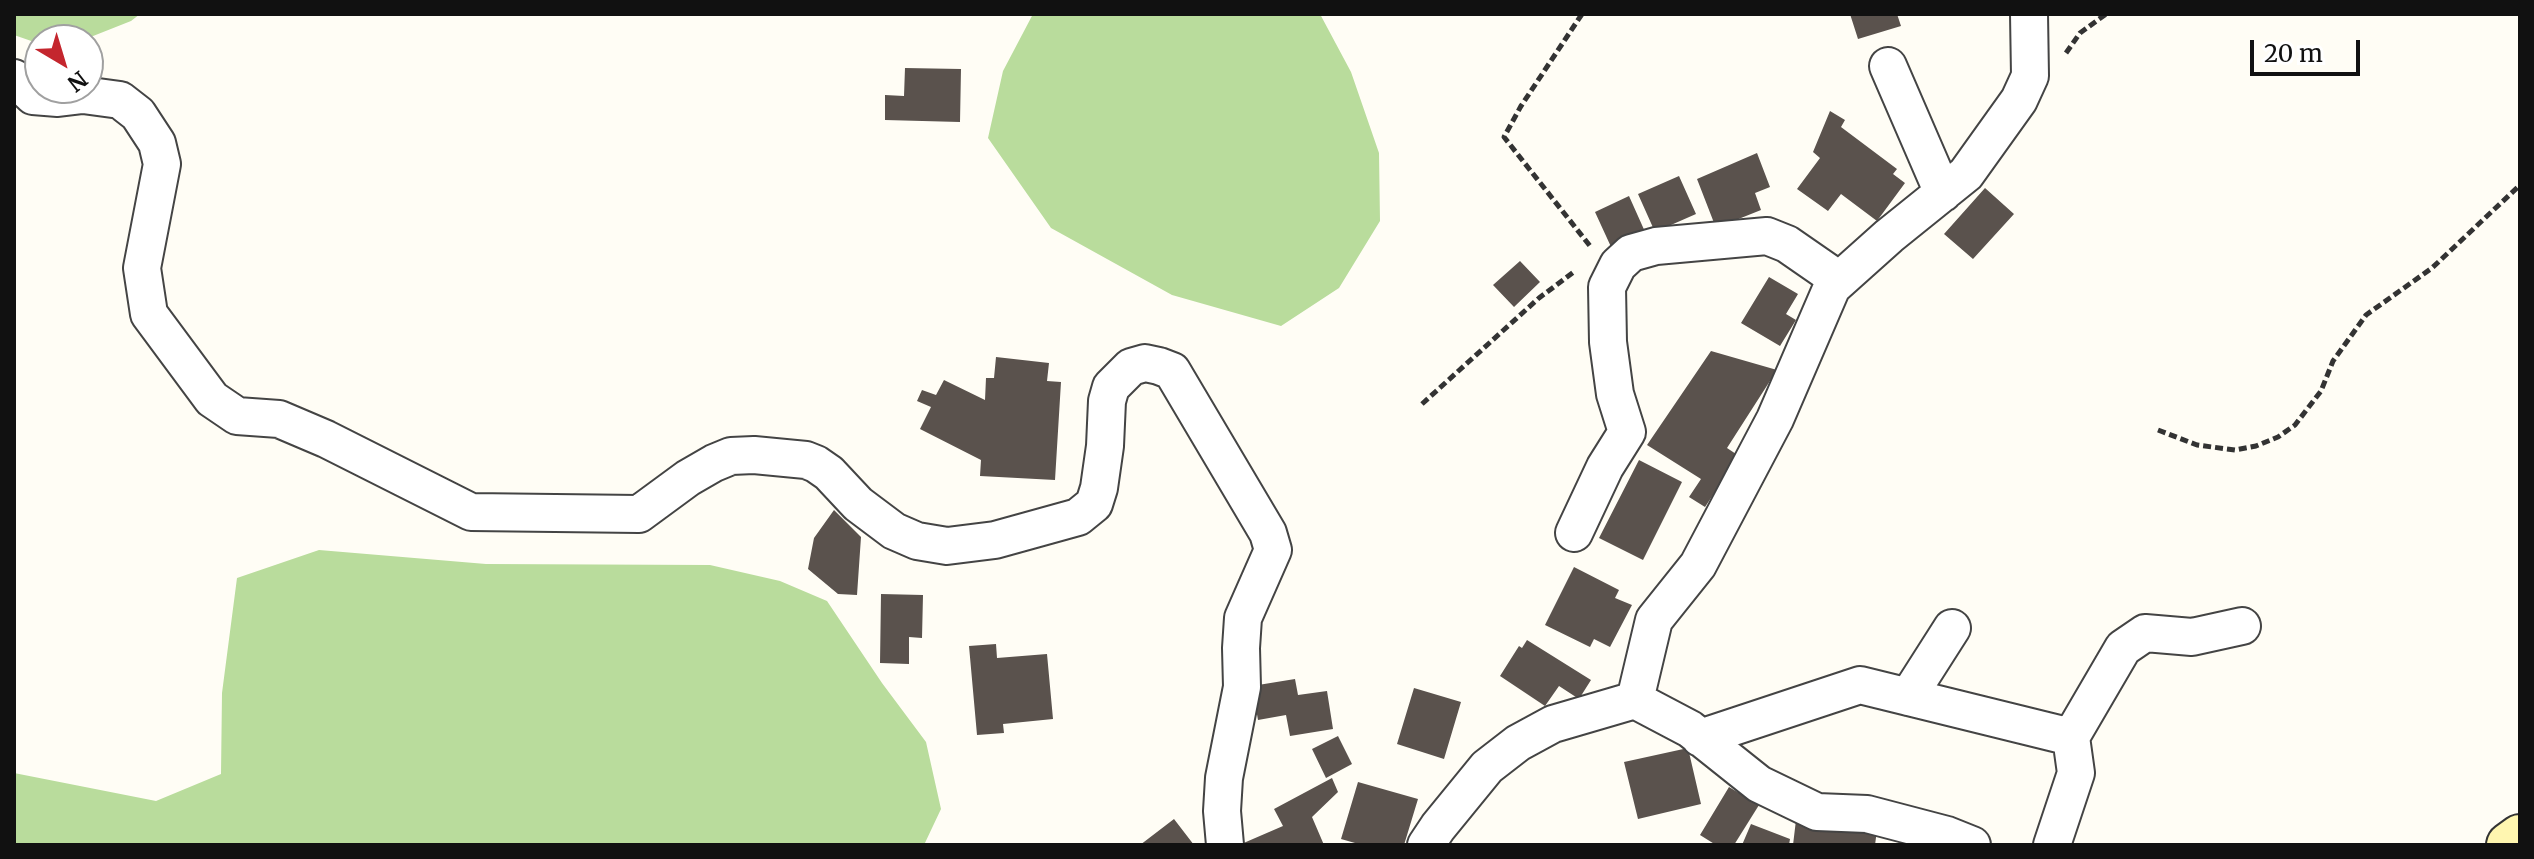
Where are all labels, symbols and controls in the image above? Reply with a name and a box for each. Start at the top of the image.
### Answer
north arrow [24,24,104,104]
scale bar [2254,24,2364,74]
text: 20 m [2264,38,2323,69]
text: N [62,65,93,98]

